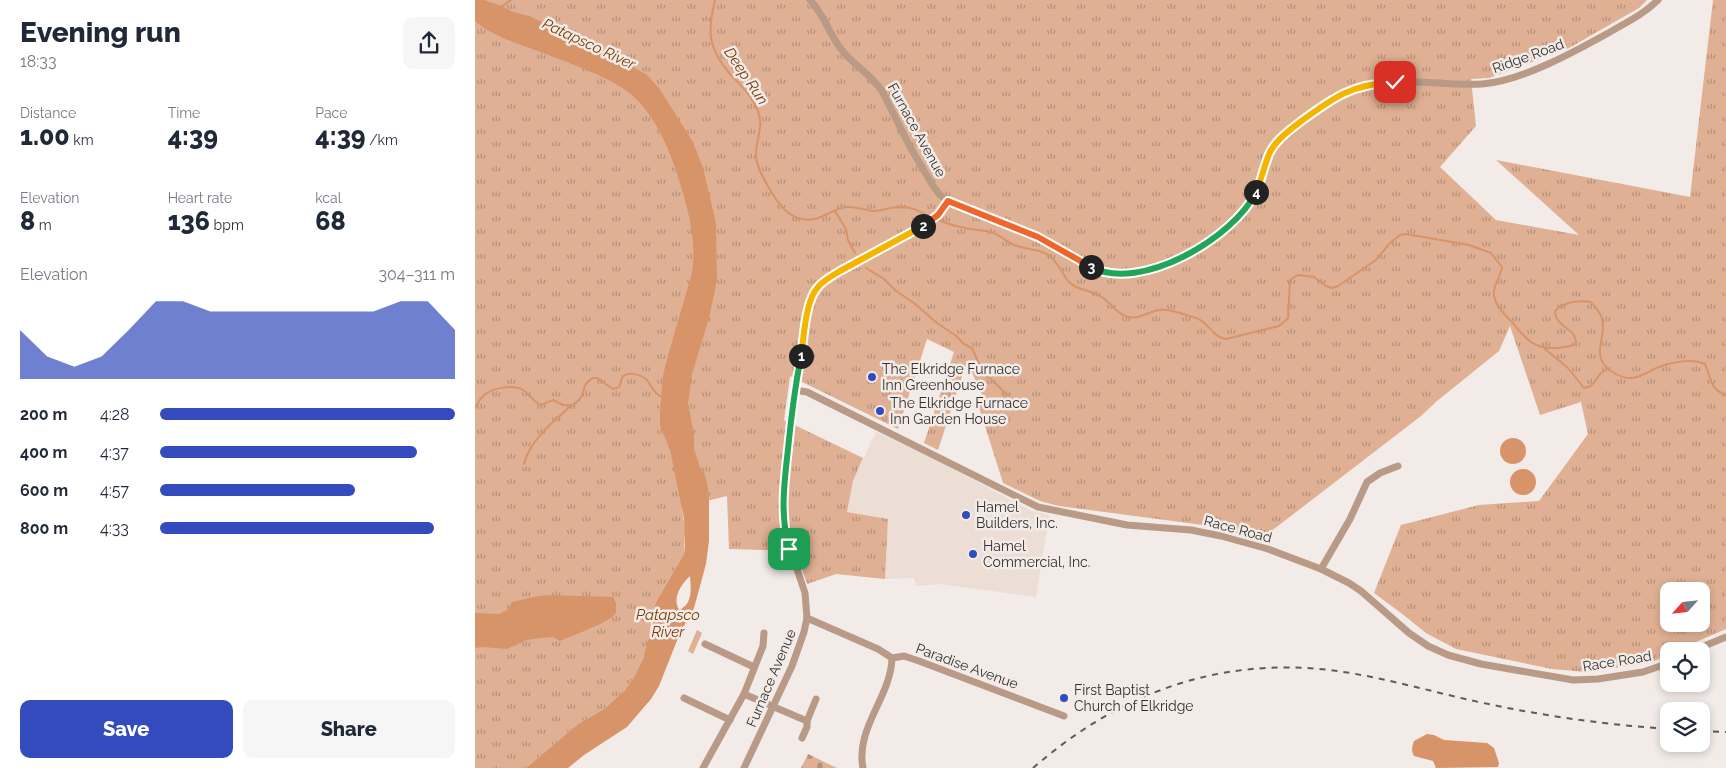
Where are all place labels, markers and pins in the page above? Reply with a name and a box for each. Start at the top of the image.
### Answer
pin [1374,61,1416,103]
pin: 4 [1243,180,1269,204]
pin: 2 [911,214,935,238]
pin: 3 [1079,254,1103,280]
pin: 1 [789,344,813,368]
place label: The Elkridge Furnace Inn Greenhouse [882,361,1020,393]
marker: The Elkridge Furnace Inn Greenhouse [866,371,878,383]
place label: The Elkridge Furnace Inn Garden House [890,395,1028,427]
marker: The Elkridge Furnace Inn Garden House [874,405,886,417]
place label: Hamel Builders, Inc. [976,499,1058,531]
marker: Hamel Builders, Inc. [960,509,972,521]
pin [768,528,810,570]
place label: Hamel Commercial, Inc. [983,538,1090,570]
marker: Hamel Commercial, Inc. [967,548,979,560]
place label: First Baptist Church of Elkridge [1074,682,1194,714]
marker: First Baptist Church of Elkridge [1058,692,1070,704]

